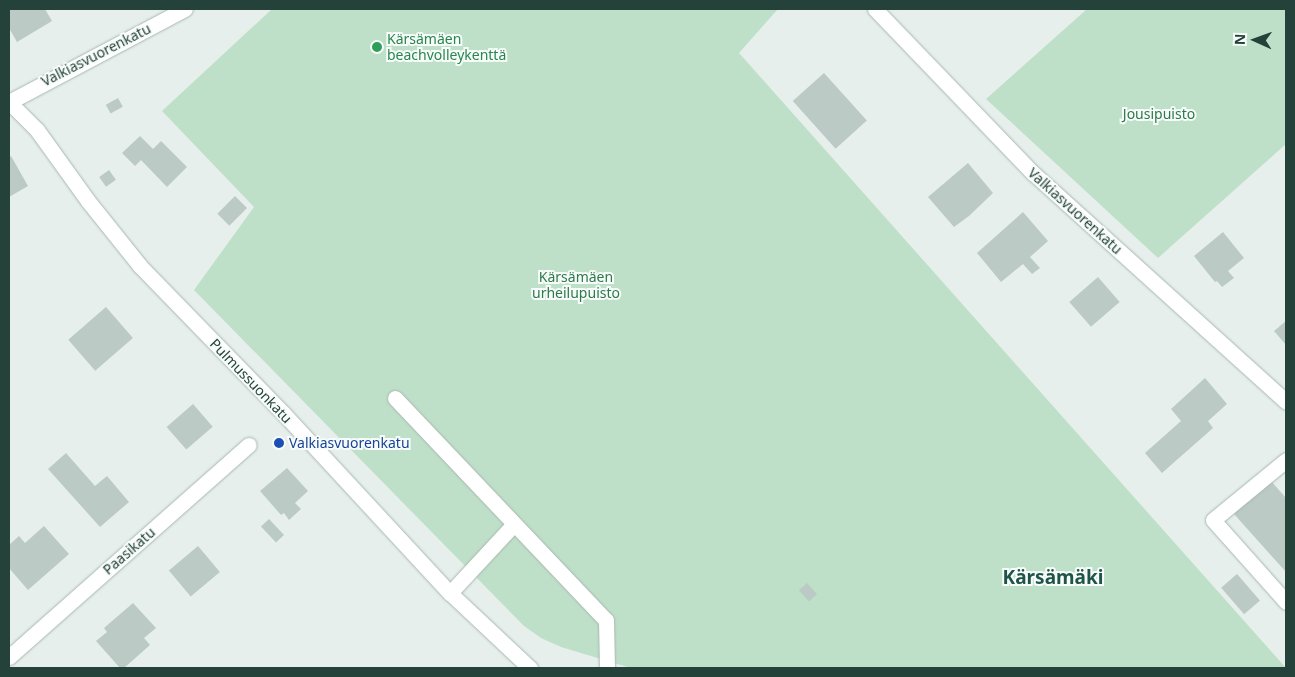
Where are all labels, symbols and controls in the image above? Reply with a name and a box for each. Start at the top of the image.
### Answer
north arrow [1230,15,1280,65]
street label: Valkiasvuorenkatu [38,20,154,90]
place label: Kärsämäen beachvolleykenttä [387,31,506,64]
text: N [1230,33,1249,45]
marker: Kärsämäen beachvolleykenttä [371,41,383,53]
park label: Jousipuisto [1123,106,1195,122]
street label: Valkiasvuorenkatu [1025,164,1125,258]
park label: Kärsämäen urheilupuisto [532,269,620,302]
street label: Pulmussuonkatu [207,335,295,427]
place label: Valkiasvuorenkatu [289,435,410,451]
marker: Valkiasvuorenkatu [273,437,285,449]
street label: Paasikatu [100,524,158,578]
district label: Kärsämäki [1003,567,1103,589]

